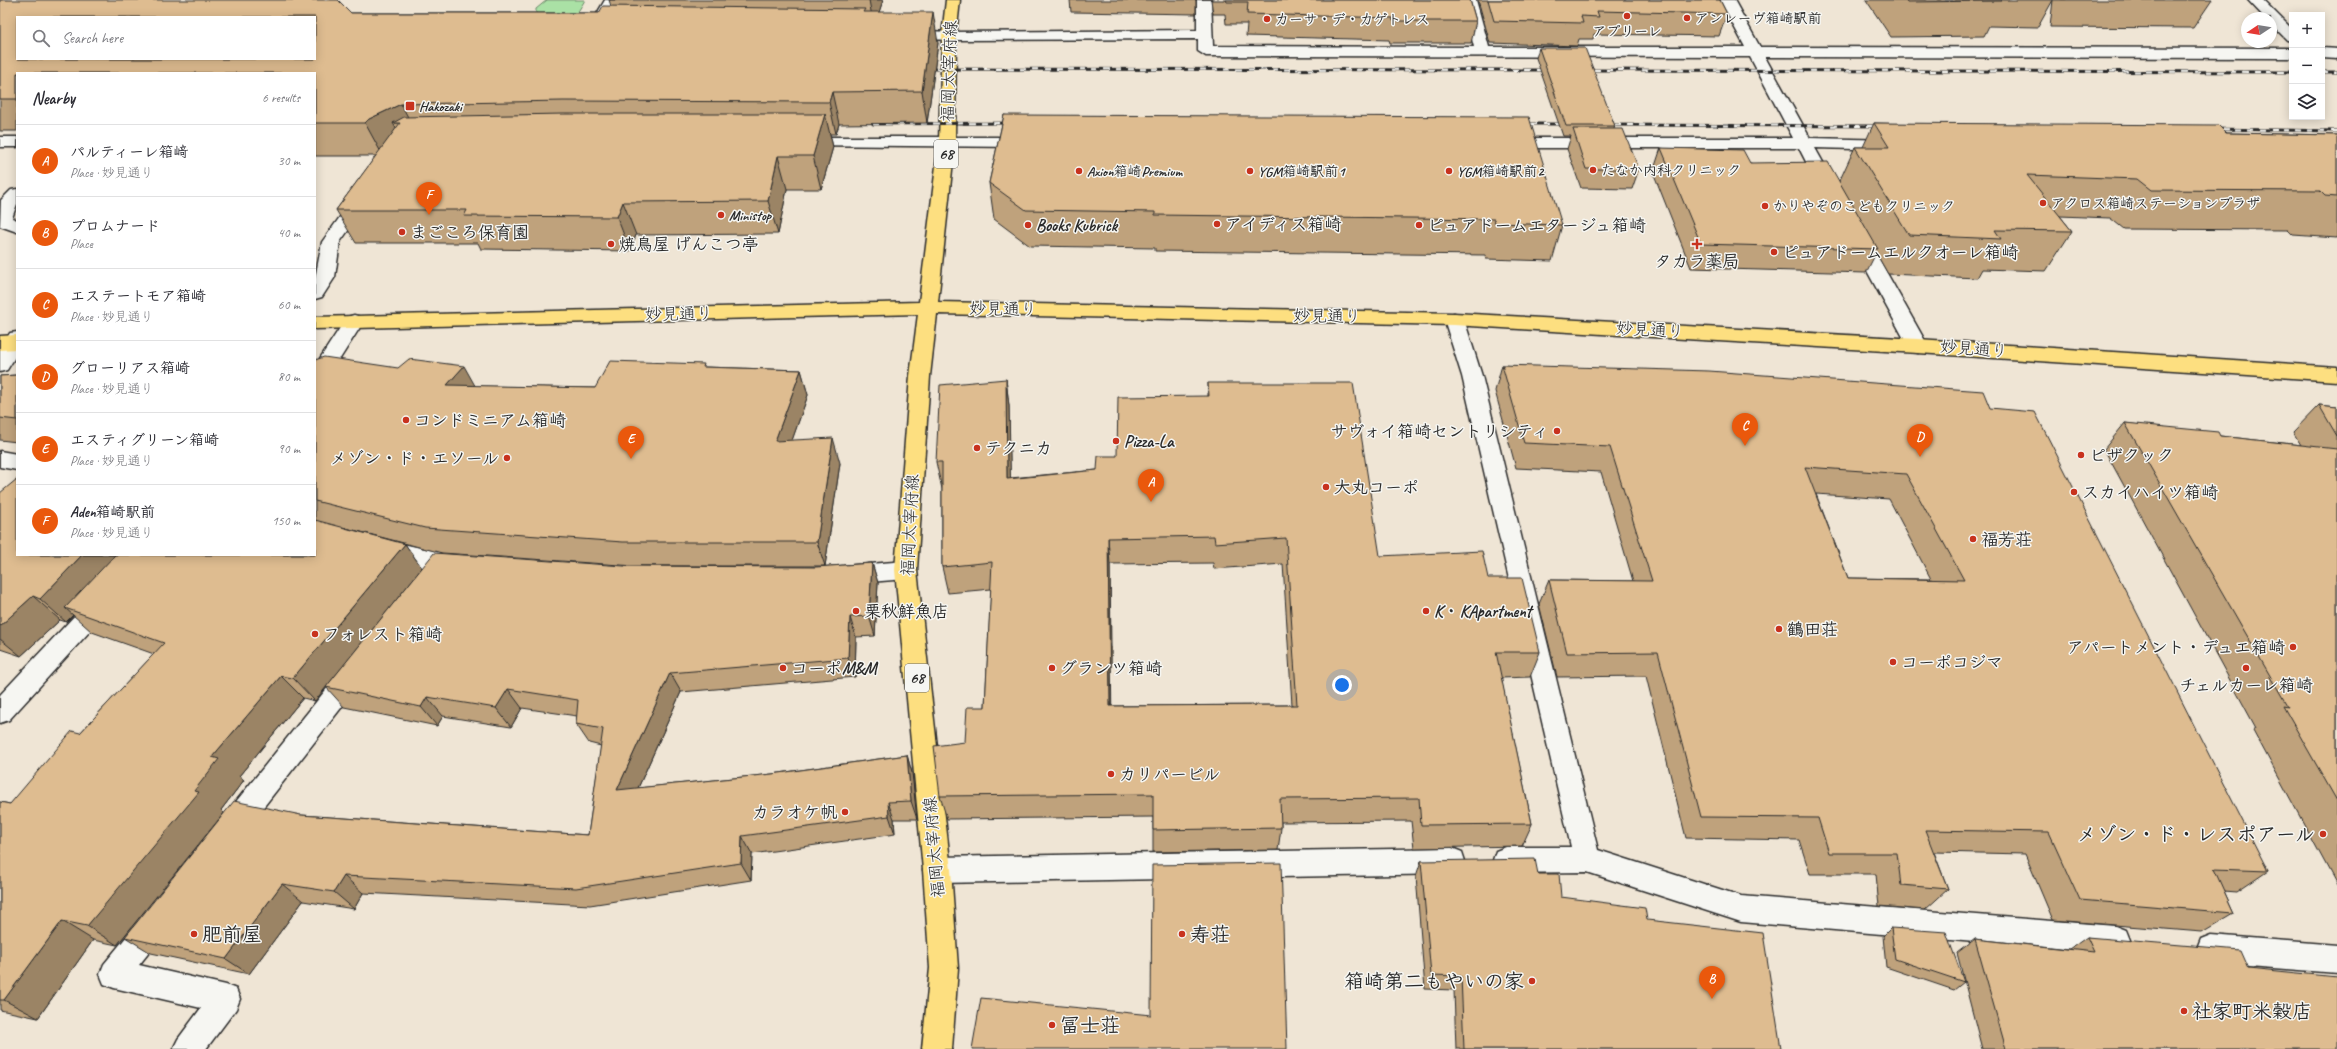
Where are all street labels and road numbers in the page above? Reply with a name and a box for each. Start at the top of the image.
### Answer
street label: 福岡太宰府線 [937,20,961,122]
road number: 68 [934,140,958,168]
street label: 妙見通り [969,298,1037,320]
street label: 妙見通り [645,303,713,325]
street label: 妙見通り [1293,305,1361,327]
street label: 妙見通り [1615,318,1685,342]
street label: 妙見通り [1939,336,2009,362]
street label: 福岡太宰府線 [897,474,923,576]
road number: 68 [905,664,929,692]
street label: 福岡太宰府線 [919,795,949,899]

